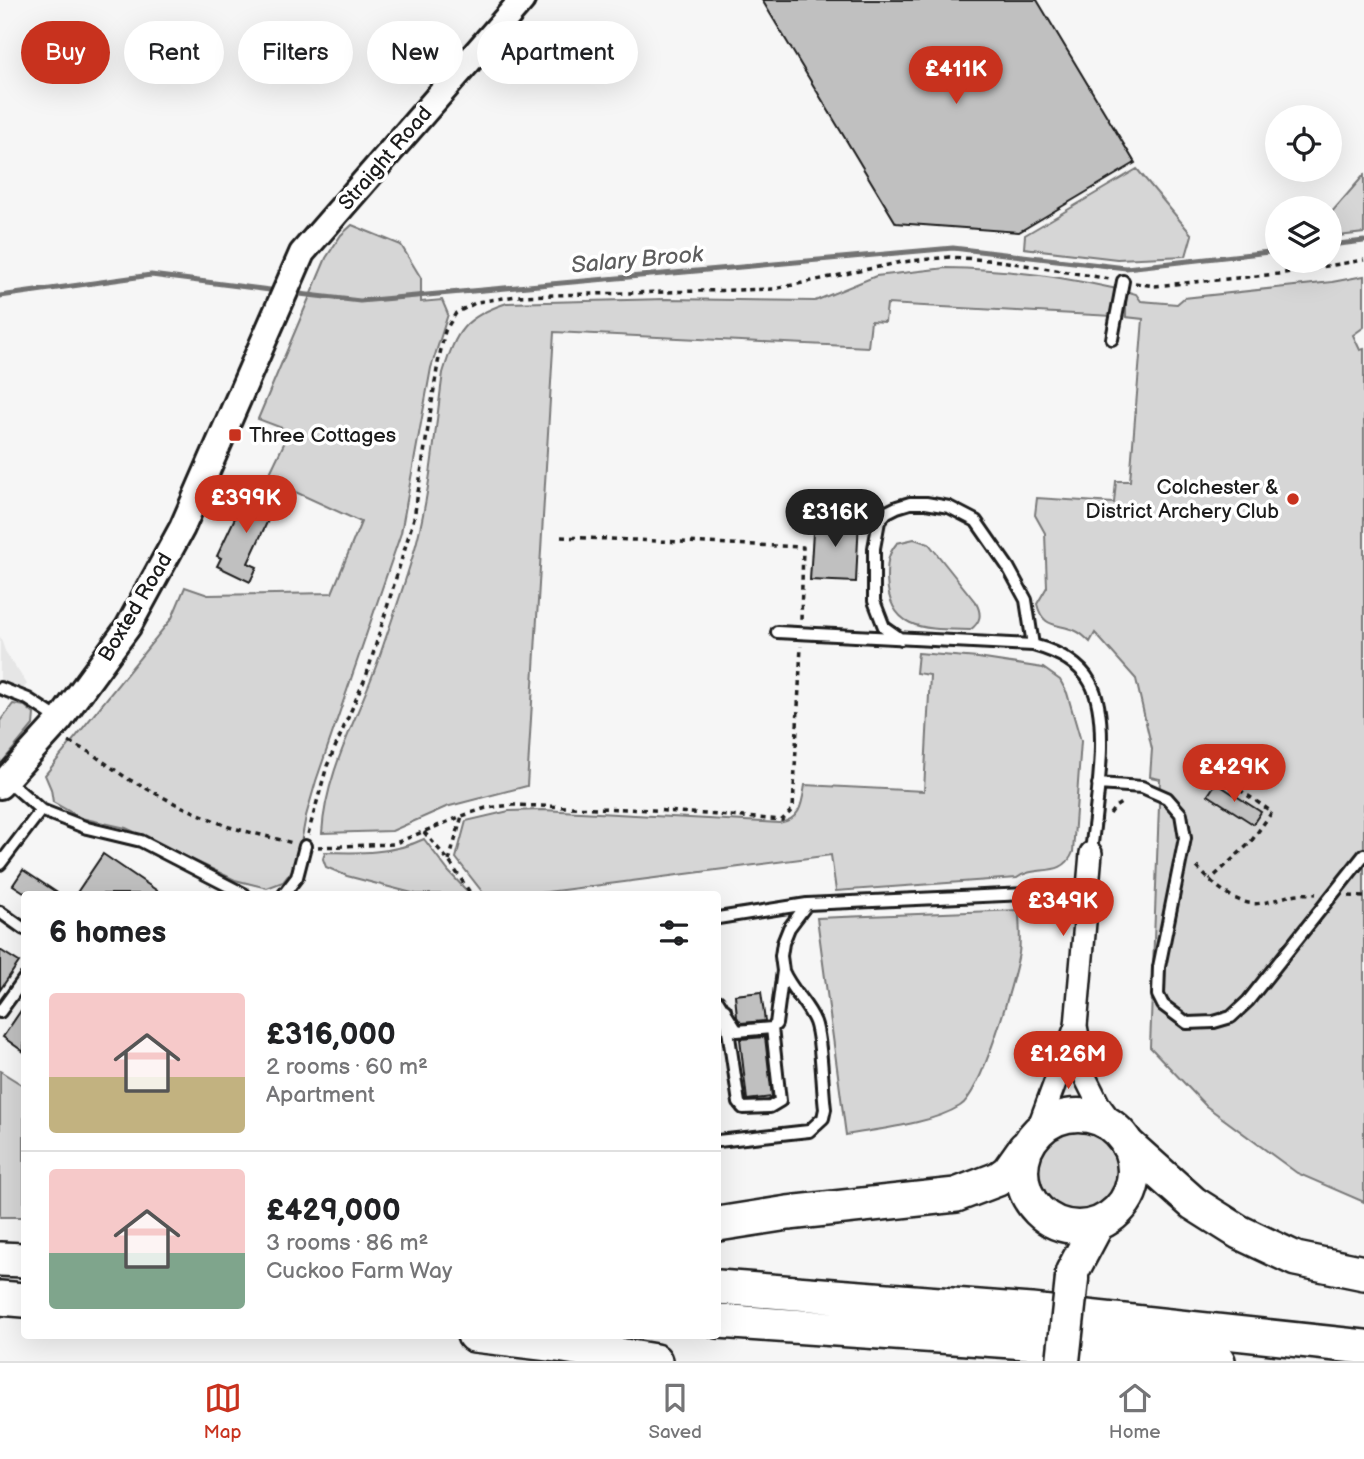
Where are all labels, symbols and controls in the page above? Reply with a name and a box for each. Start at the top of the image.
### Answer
chip: Buy [21,21,110,84]
chip: Rent [124,21,224,84]
chip: Filters [238,21,353,84]
chip: New [367,21,463,84]
chip: Apartment [477,21,638,84]
pin: £411K [907,46,1005,106]
text: £411K [925,55,987,83]
street label: Straight Road [333,101,437,215]
map controls [1265,105,1342,273]
button: locate [1265,105,1342,182]
button: layers [1265,196,1342,273]
water label: Salary Brook [570,240,705,280]
place label: Three Cottages [249,423,396,448]
marker: Three Cottages [227,427,243,443]
place label: Colchester & District Archery Club [1085,475,1279,524]
pin: £399K [197,476,295,535]
text: £399K [211,484,281,512]
pin: £316K [786,490,884,549]
marker: Colchester & District Archery Club [1285,491,1301,507]
text: £316K [802,498,869,526]
street label: Boxted Road [93,548,178,666]
pin: £429K [1185,744,1283,804]
text: £429K [1199,753,1269,781]
pin: £349K [1014,878,1112,938]
text: £349K [1028,887,1098,915]
icon: filters [655,914,693,952]
text: 6 homes [49,915,166,951]
text: £316,000 [266,1017,396,1053]
icon: home [105,1021,189,1105]
pin: £1.26M [1011,1032,1125,1091]
text: £1.26M [1030,1040,1106,1068]
text: 2 rooms · 60 m² [266,1053,428,1081]
text: Apartment [266,1081,375,1109]
text: £429,000 [266,1193,401,1229]
icon: home [105,1197,189,1281]
text: 3 rooms · 86 m² [266,1229,428,1257]
text: Cuckoo Farm Way [266,1257,452,1285]
tab: Map [203,1379,242,1444]
tab: Saved [649,1379,702,1444]
tab: Home [1109,1379,1161,1444]

